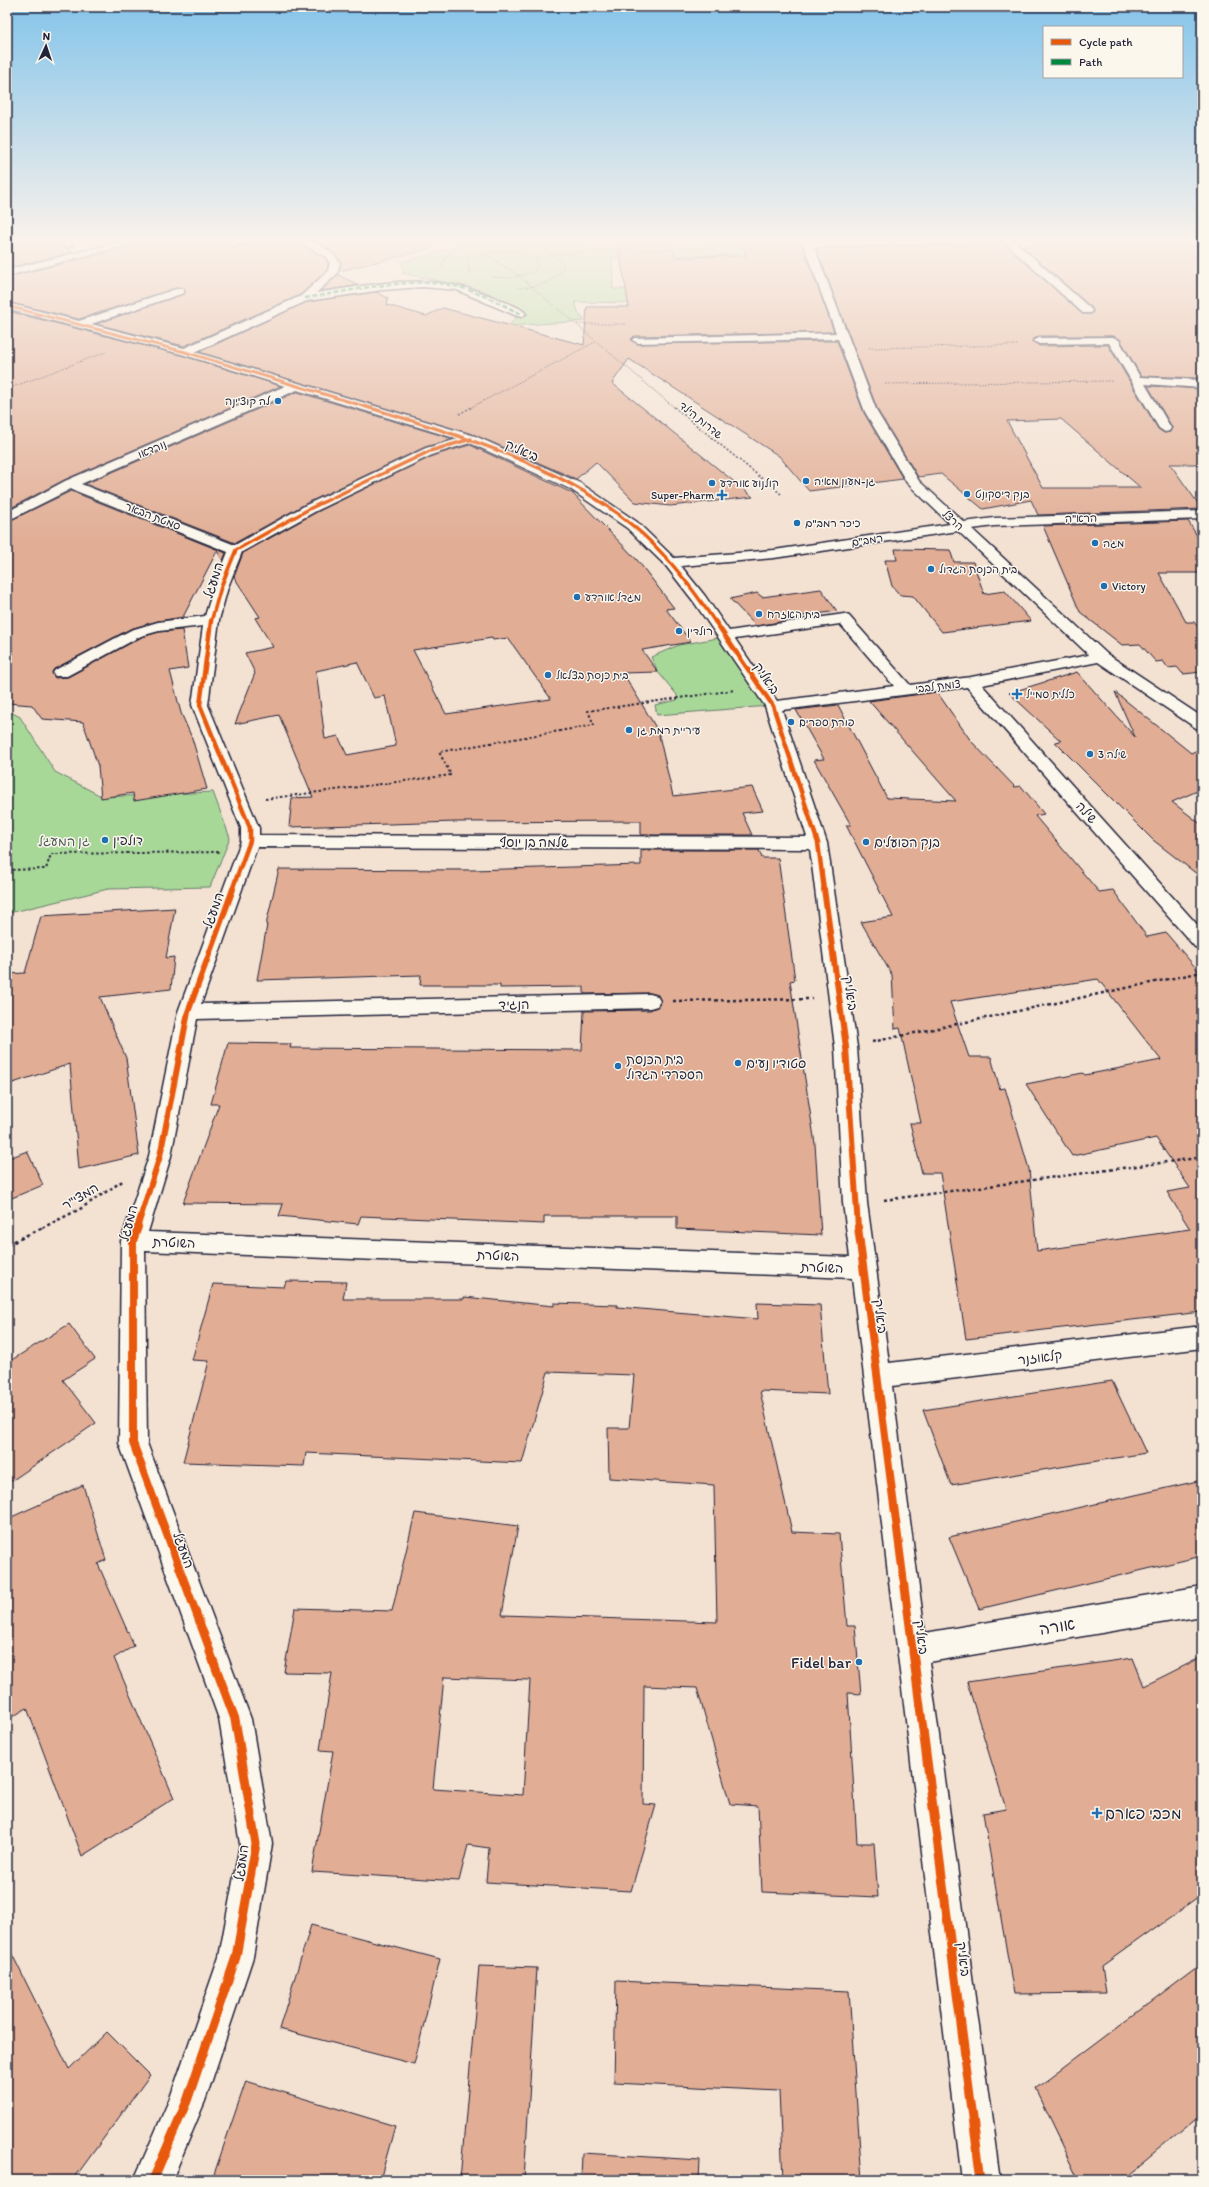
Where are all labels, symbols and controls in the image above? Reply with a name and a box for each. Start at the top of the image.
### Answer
north arrow [26,26,66,66]
legend [1043,26,1183,78]
text: N [42,30,51,43]
text: Cycle path [1079,35,1133,49]
text: Path [1079,55,1102,69]
place label: לה קוצ'ינה [225,395,271,408]
marker: לה קוצ'ינה [273,396,283,406]
street label: שדרות הילד [676,399,725,442]
street label: ביאליק [502,436,541,465]
street label: נורדאו [136,438,168,461]
place label: גן-מעון מאיה [814,475,876,488]
marker: גן-מעון מאיה [801,476,811,486]
place label: קולנוע אורדע [720,477,779,491]
marker: קולנוע אורדע [707,478,717,488]
place label: בנק דיסקונט [975,488,1029,501]
place label: Super-Pharm [651,489,714,502]
marker: בנק דיסקונט [962,489,972,499]
marker: Super-Pharm [717,490,727,500]
street label: סמטת הבאר [123,500,182,533]
street label: הרצל [939,507,966,533]
street label: הרא"ה [1065,512,1097,525]
place label: כיכר רמב"ם [805,517,861,530]
marker: כיכר רמב"ם [792,518,802,528]
street label: רמב"ם [850,532,884,549]
place label: מגה [1103,537,1124,550]
marker: מגה [1090,538,1100,548]
street label: המעגל [200,560,227,600]
place label: בית הכנסת הגדול [939,563,1017,576]
marker: בית הכנסת הגדול [926,564,936,574]
place label: Victory [1112,580,1146,593]
marker: Victory [1099,581,1109,591]
place label: מגדל אורדע [585,591,641,604]
marker: מגדל אורדע [572,592,582,602]
place label: בית האזרח [767,608,820,621]
marker: בית האזרח [754,609,764,619]
place label: רולדין [687,625,713,638]
marker: רולדין [674,626,684,636]
street label: ביאליק [750,660,783,698]
place label: בית כנסת בצלאל [556,669,628,682]
marker: בית כנסת בצלאל [543,670,553,680]
street label: צומת לבבי [915,677,961,696]
marker: כללית סמייל [1011,688,1023,700]
place label: כללית סמייל [1026,688,1075,701]
place label: פורת ספרים [799,716,855,729]
marker: פורת ספרים [786,717,796,727]
place label: עיריית רמת גן [637,724,701,737]
marker: עיריית רמת גן [624,725,634,735]
place label: שילה 3 [1098,748,1127,761]
marker: שילה 3 [1085,749,1095,759]
street label: שילה [1073,798,1101,827]
place label: דולפין [113,833,143,849]
park label: גן המעגל [38,834,90,849]
marker: דולפין [100,835,110,845]
street label: שלמה בן יוסף [500,835,569,850]
place label: בנק הפועלים [874,835,940,850]
marker: בנק הפועלים [861,837,871,847]
street label: המעגל [200,890,227,930]
street label: ביאליק [840,975,860,1012]
street label: הנגיד [498,997,530,1012]
place label: בית הכנסת הספרדי הגדול [626,1052,703,1082]
place label: סטודיו נעים [746,1056,806,1071]
marker: סטודיו נעים [733,1058,743,1068]
marker: בית הכנסת הספרדי הגדול [613,1061,623,1071]
street label: המצי"ר [59,1180,101,1213]
street label: המעגל [116,1203,141,1243]
street label: השוטרת [151,1234,196,1251]
street label: השוטרת [475,1247,520,1264]
street label: השוטרת [799,1259,844,1276]
street label: ביאליק [870,1298,890,1335]
street label: קלאוזנר [1017,1347,1063,1369]
street label: המעגל [170,1530,197,1570]
street label: אורה [1038,1614,1076,1639]
street label: ביאליק [911,1619,931,1656]
place label: Fidel bar [791,1653,852,1672]
marker: Fidel bar [854,1657,864,1667]
place label: מכבי פארם [1105,1804,1182,1823]
marker: מכבי פארם [1092,1808,1102,1818]
street label: המעגל [231,1844,252,1882]
street label: ביאליק [953,1941,973,1978]

